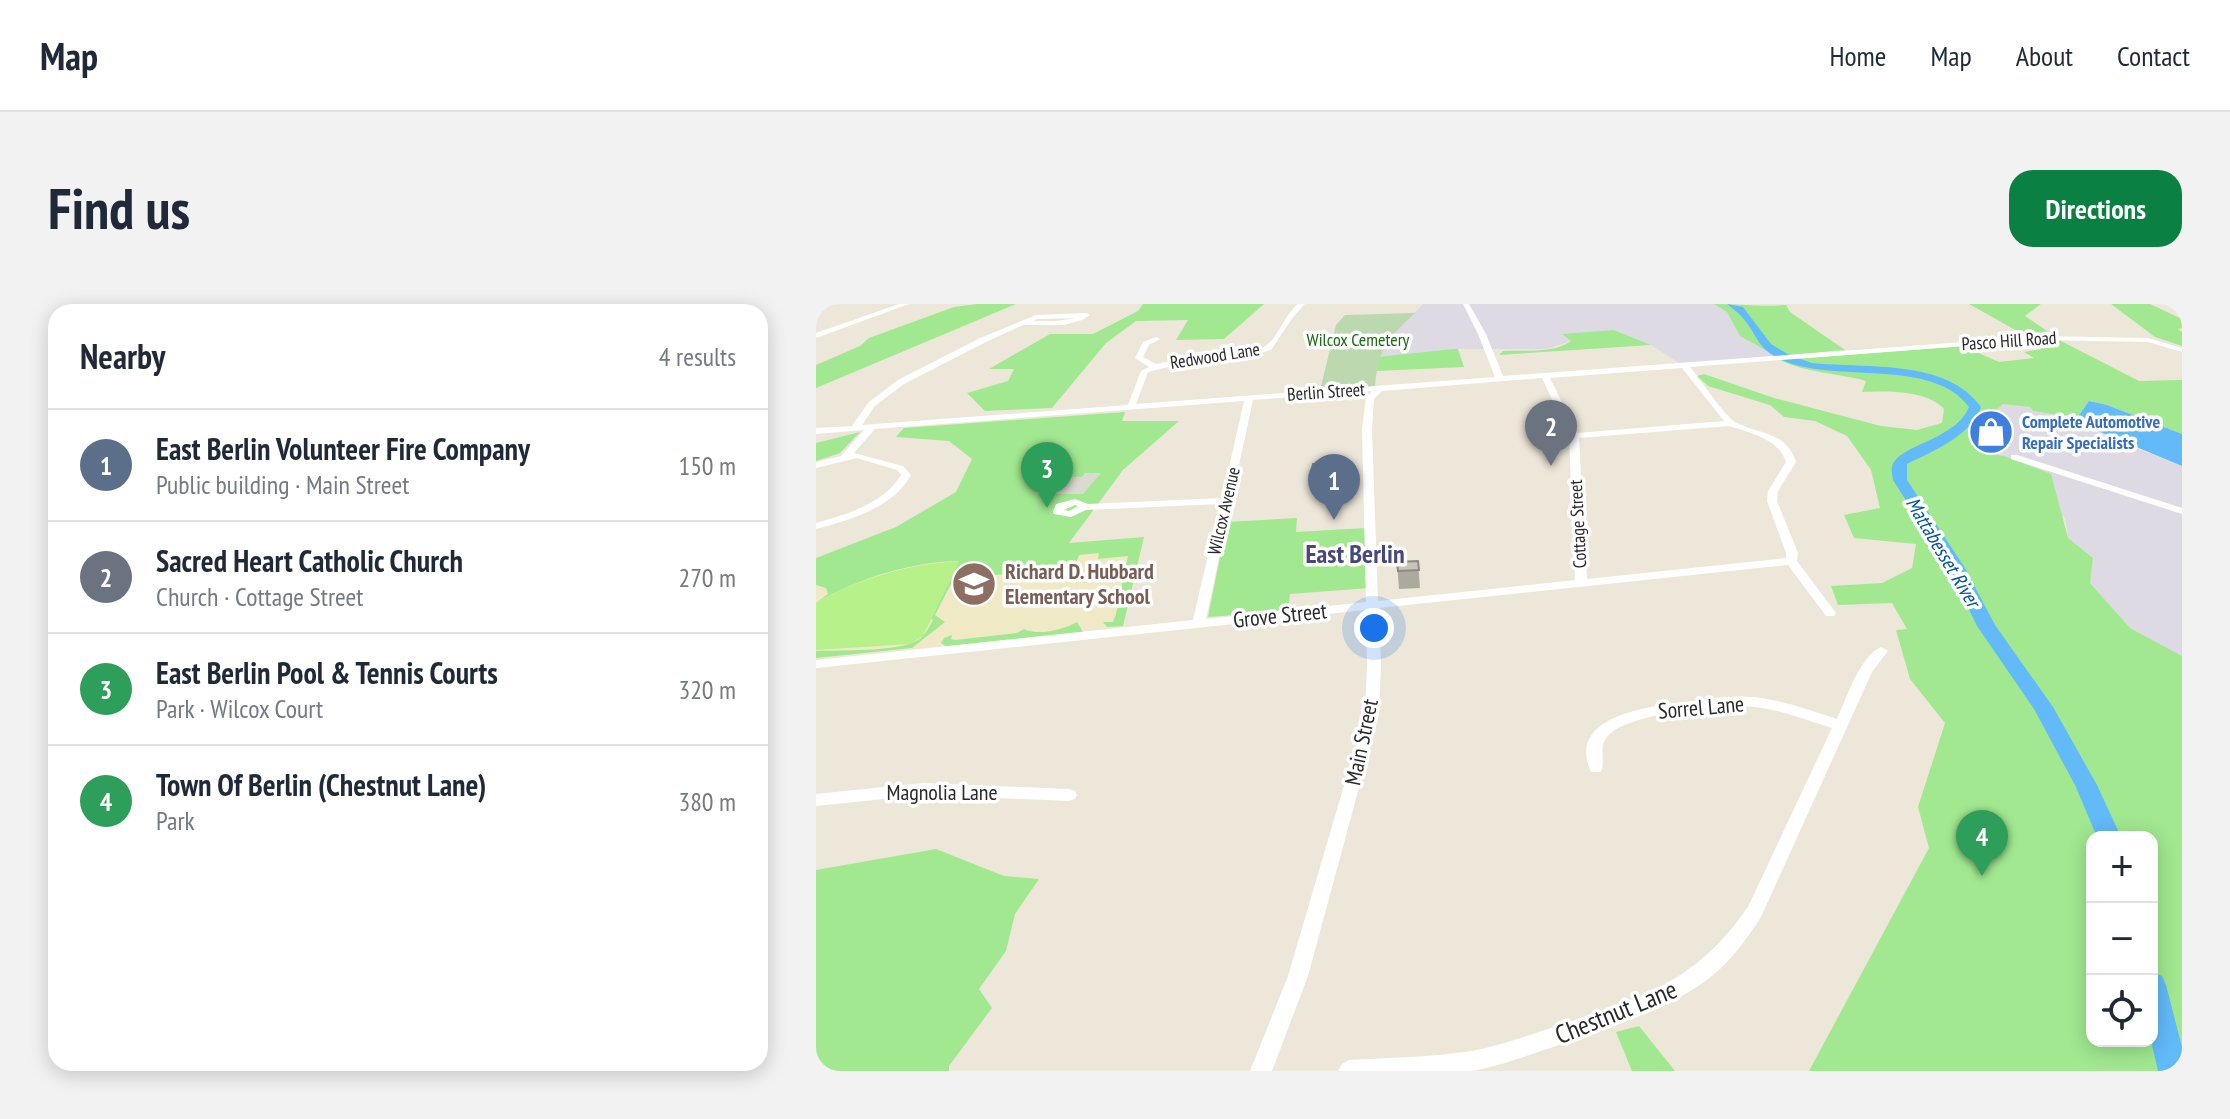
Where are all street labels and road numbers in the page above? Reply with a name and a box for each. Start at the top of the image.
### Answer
street label: Pasco Hill Road [1961,326,2057,355]
street label: Redwood Lane [1168,337,1261,374]
street label: Berlin Street [1286,377,1366,406]
street label: Wilcox Avenue [1202,465,1245,557]
street label: Cottage Street [1564,479,1591,569]
street label: Grove Street [1232,596,1328,634]
street label: Sorrel Lane [1657,689,1745,725]
street label: Main Street [1338,696,1384,788]
street label: Magnolia Lane [886,778,998,806]
street label: Chestnut Lane [1550,972,1682,1051]

